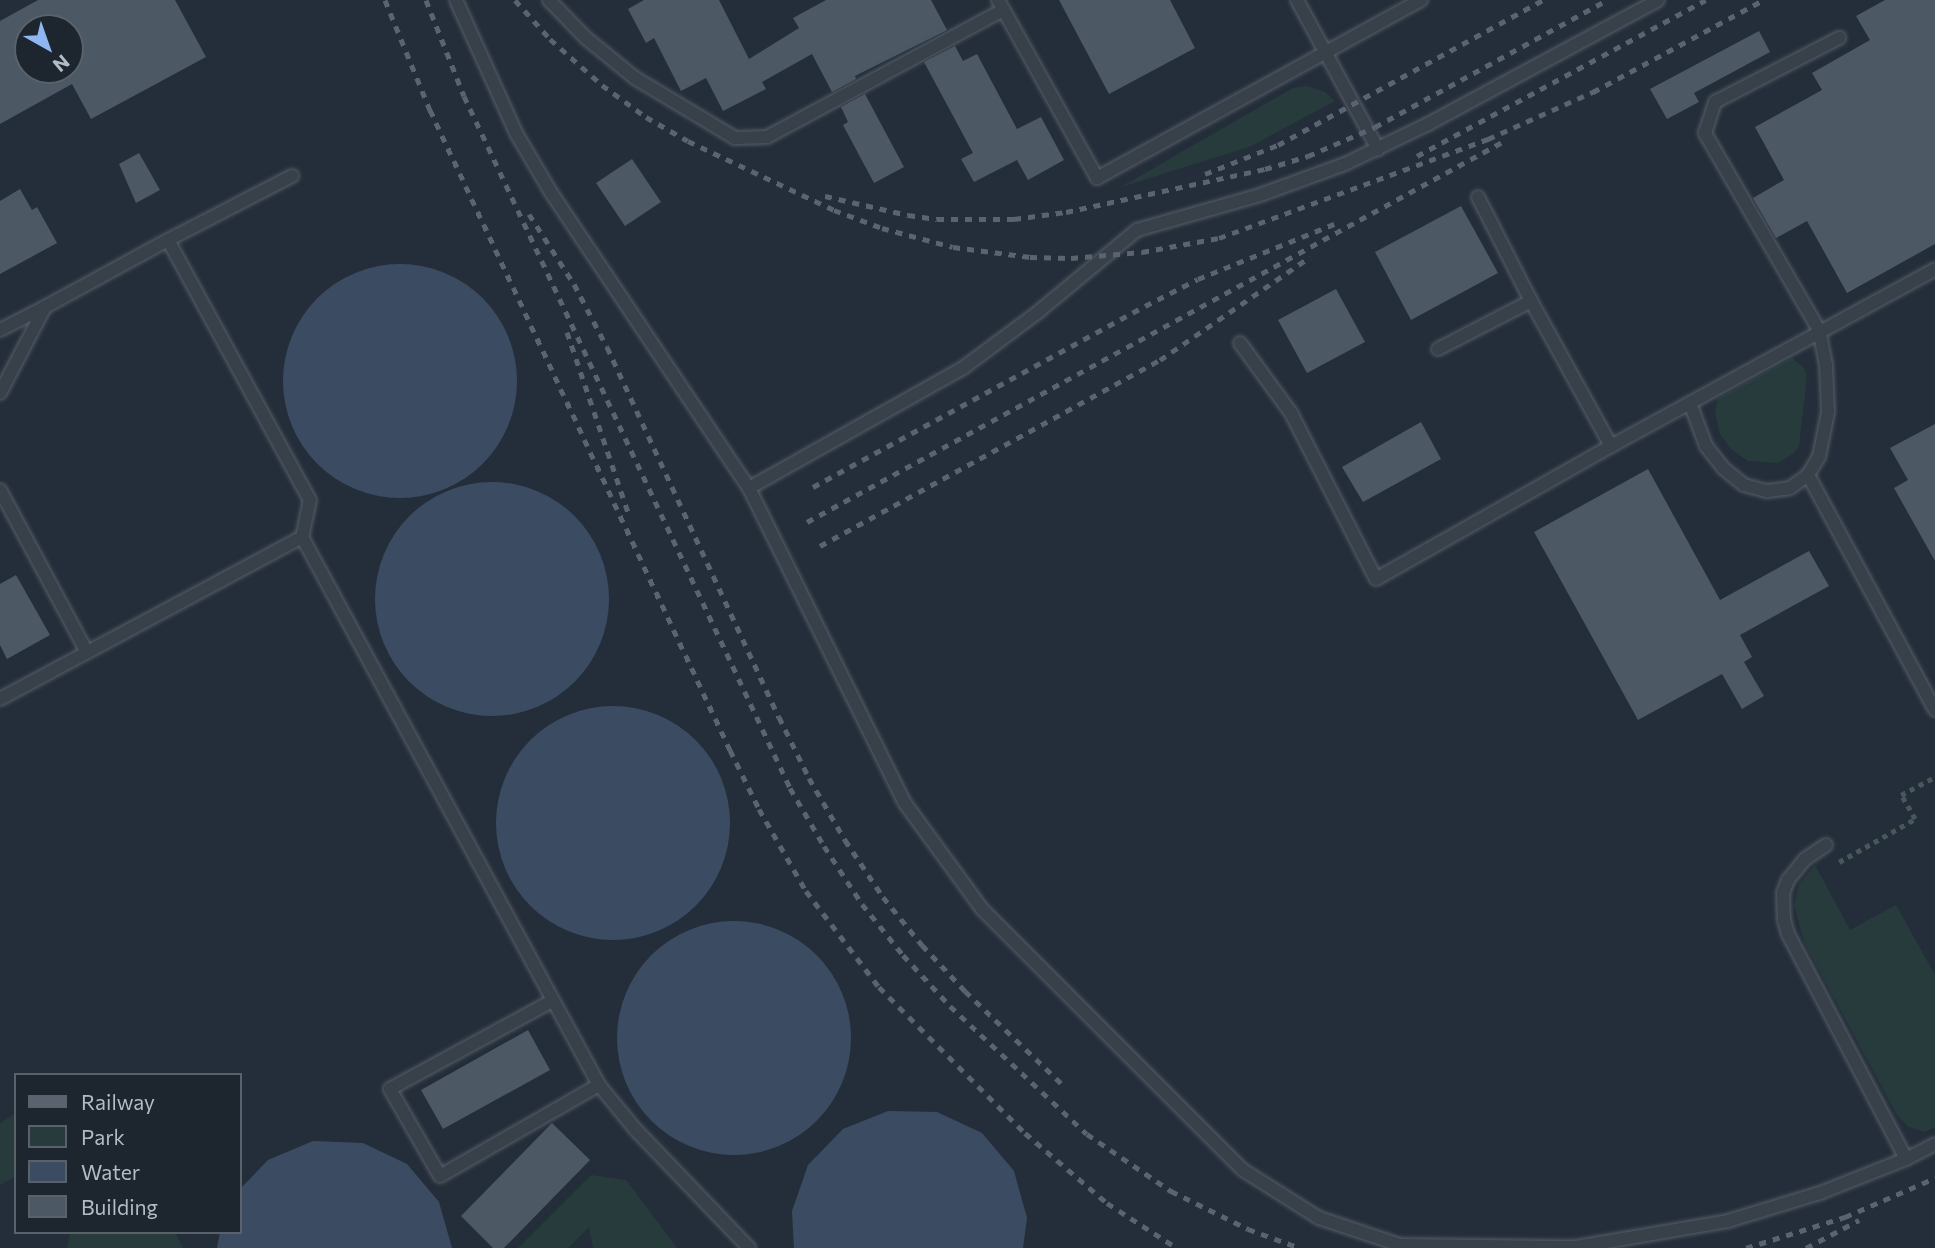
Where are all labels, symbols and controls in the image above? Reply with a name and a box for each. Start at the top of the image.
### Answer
north arrow [14,14,84,84]
text: N [49,51,74,77]
legend [14,1073,242,1234]
text: Railway [81,1089,155,1114]
text: Park [81,1124,125,1149]
text: Water [81,1159,140,1184]
text: Building [81,1194,158,1219]

